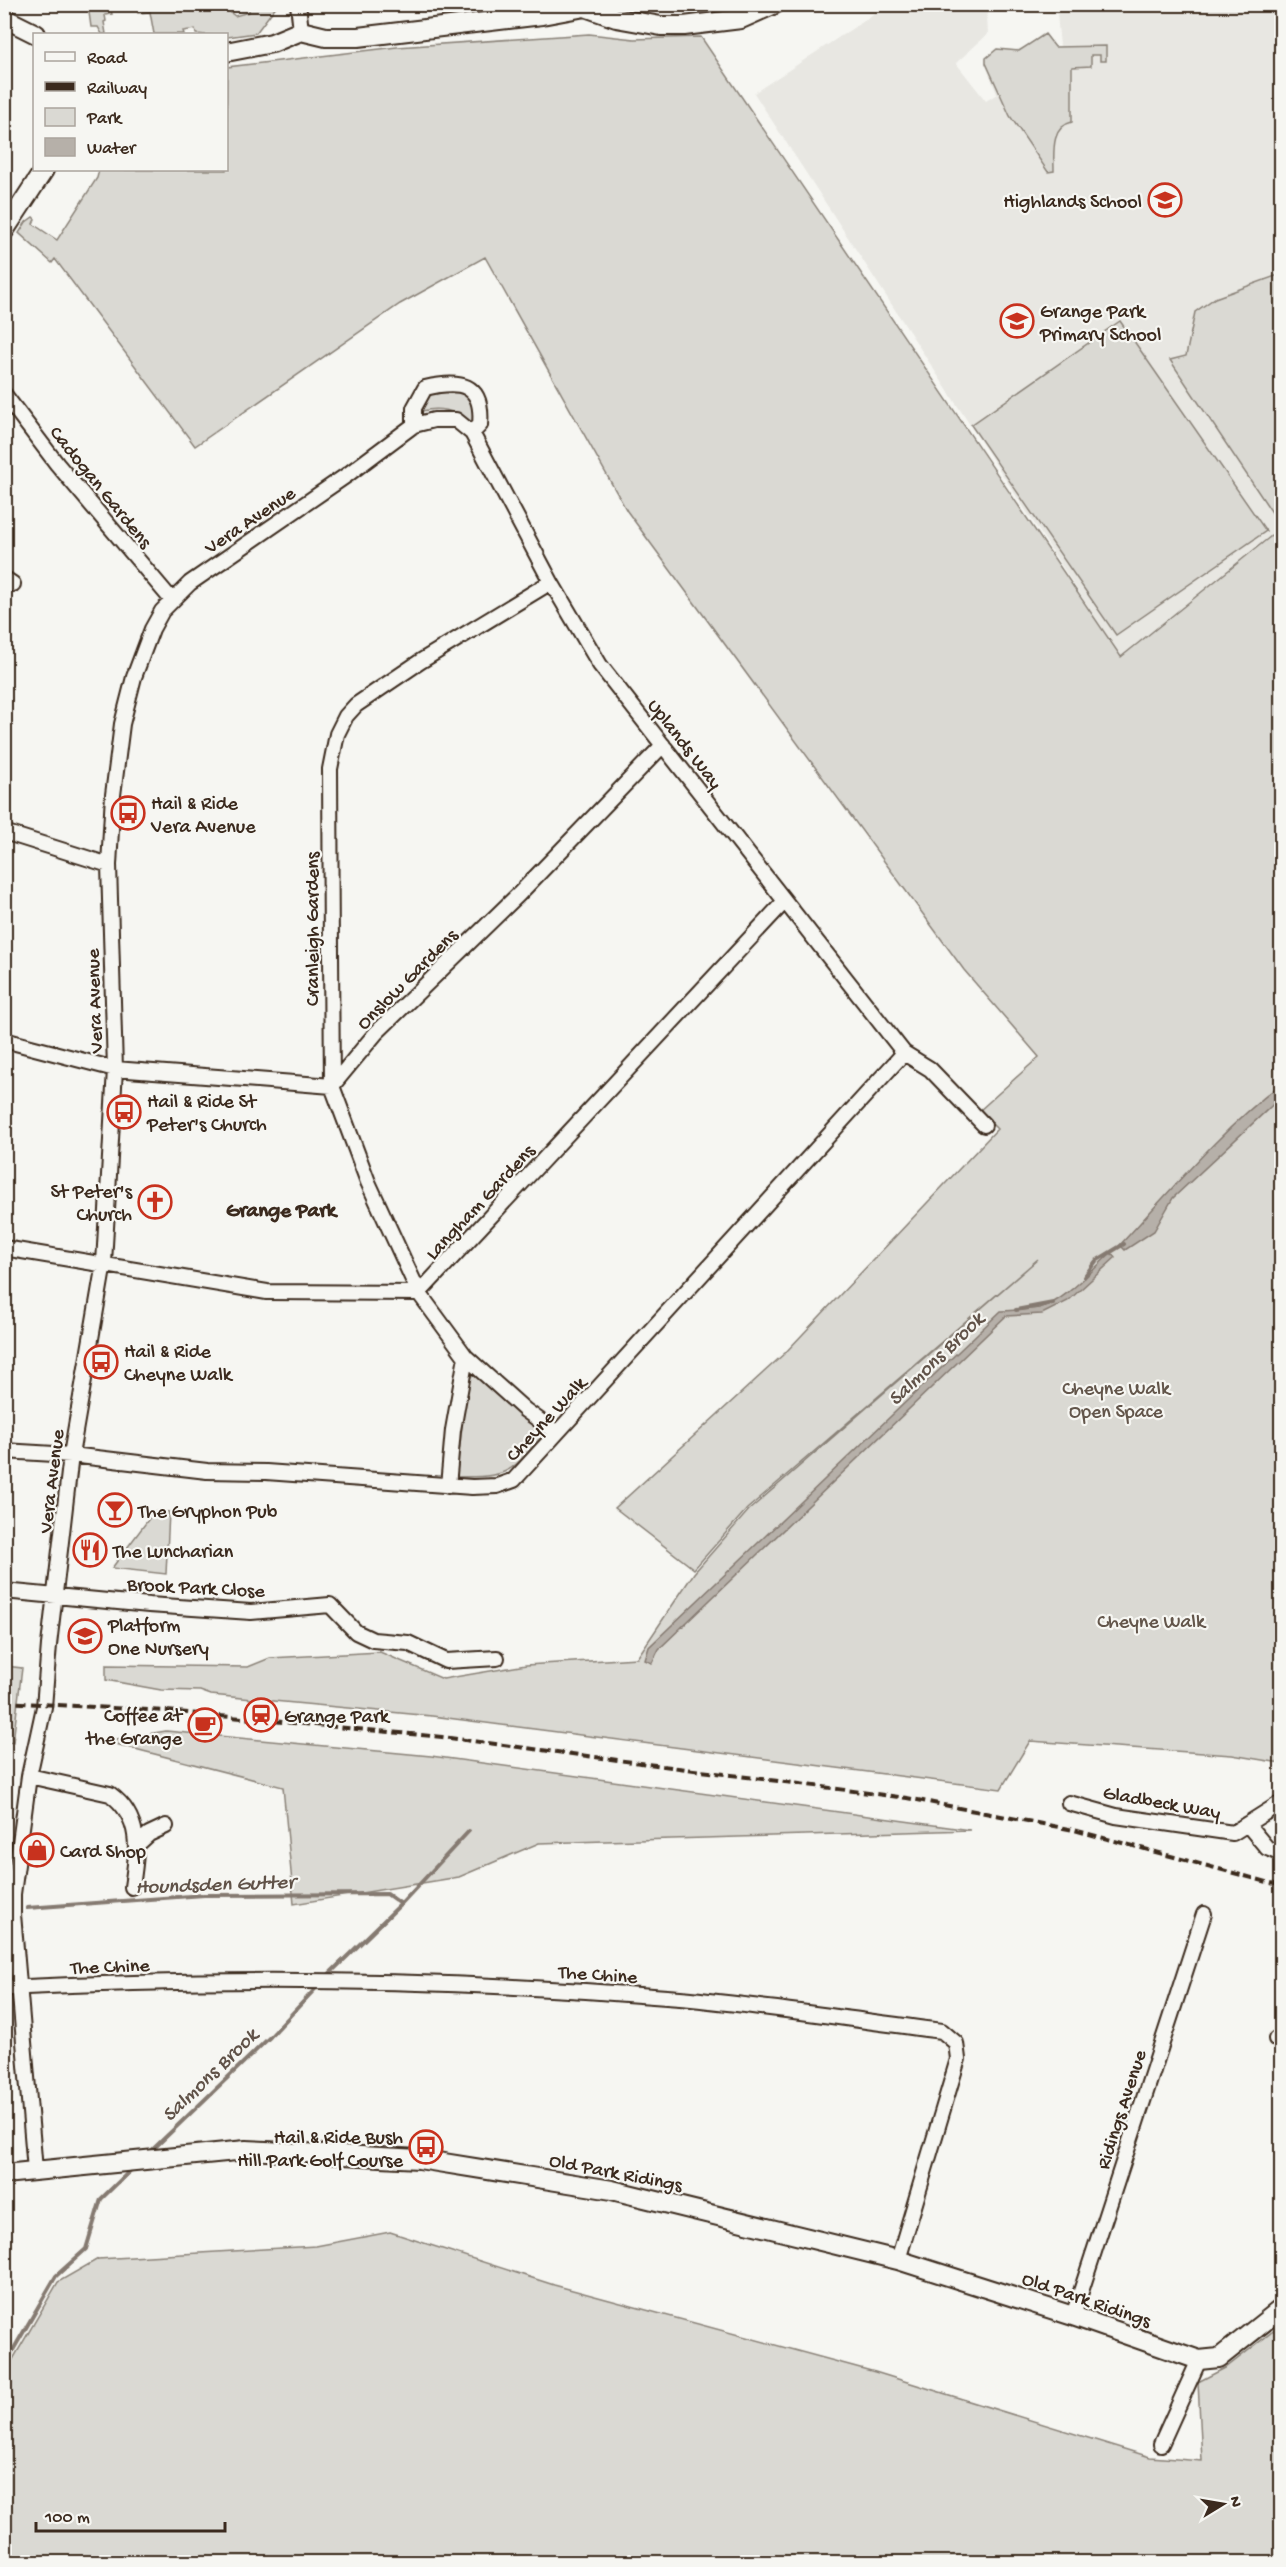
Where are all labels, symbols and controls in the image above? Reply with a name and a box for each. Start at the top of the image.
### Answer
legend [33,33,228,171]
text: Road [87,49,128,70]
text: Railway [87,79,147,100]
text: Park [86,109,123,130]
text: Water [87,139,137,160]
school or university icon: Highlands School [1147,182,1183,218]
place label: Highlands School [1003,192,1142,215]
place label: Grange Park Primary School [1039,302,1161,348]
school or university icon: Grange Park Primary School [999,303,1035,339]
street label: Cadogan Gardens [43,422,156,554]
street label: Vera Avenue [200,483,301,561]
street label: Uplands Way [641,695,726,795]
place label: Hail & Ride Vera Avenue [150,794,256,840]
bus stop icon: Hail & Ride Vera Avenue [110,795,146,831]
street label: Cranleigh Gardens [303,851,326,1006]
street label: Onslow Gardens [353,925,464,1036]
street label: Vera Avenue [83,948,110,1055]
place label: Hail & Ride St Peter's Church [146,1092,267,1138]
bus stop icon: Hail & Ride St Peter's Church [106,1094,142,1130]
street label: Langham Gardens [422,1140,541,1266]
place label: St Peter's Church [50,1182,133,1228]
church icon: St Peter's Church [137,1184,173,1220]
district label: Grange Park [226,1200,339,1225]
water label: Salmons Brook [884,1307,993,1413]
place label: Hail & Ride Cheyne Walk [124,1342,234,1388]
bus stop icon: Hail & Ride Cheyne Walk [83,1344,119,1380]
street label: Cheyne Walk [502,1372,594,1468]
park label: Cheyne Walk Open Space [1062,1379,1172,1425]
street label: Vera Avenue [36,1427,71,1536]
bar icon: The Gryphon Pub [97,1492,133,1528]
place label: The Gryphon Pub [137,1502,278,1525]
restaurant icon: The Luncharian [72,1532,108,1568]
place label: The Luncharian [112,1542,234,1565]
street label: Brook Park Close [125,1574,266,1605]
park label: Cheyne Walk [1097,1612,1207,1635]
place label: Platform One Nursery [107,1616,209,1662]
school or university icon: Platform One Nursery [67,1618,103,1654]
station icon: Grange Park [243,1697,279,1733]
place label: Coffee at the Grange [84,1706,184,1752]
cafe icon: Coffee at the Grange [187,1707,223,1743]
place label: Grange Park [284,1707,391,1730]
street label: Gladbeck Way [1101,1783,1222,1826]
shop icon: Card Shop [19,1832,55,1868]
place label: Card Shop [60,1842,146,1865]
water label: Houndsden Gutter [135,1871,300,1902]
street label: The Chine [69,1956,151,1981]
street label: The Chine [556,1962,639,1991]
water label: Salmons Brook [158,2023,267,2129]
street label: Ridings Avenue [1093,2047,1154,2173]
place label: Hail & Ride Bush Hill Park Golf Course [237,2128,404,2174]
bus stop icon: Hail & Ride Bush Hill Park Golf Course [408,2129,444,2165]
street label: Old Park Ridings [547,2150,684,2199]
street label: Old Park Ridings [1018,2268,1154,2334]
north arrow [1193,2474,1253,2534]
scale bar [36,2495,225,2533]
text: N [1224,2495,1245,2509]
text: 100 m [44,2508,90,2529]

